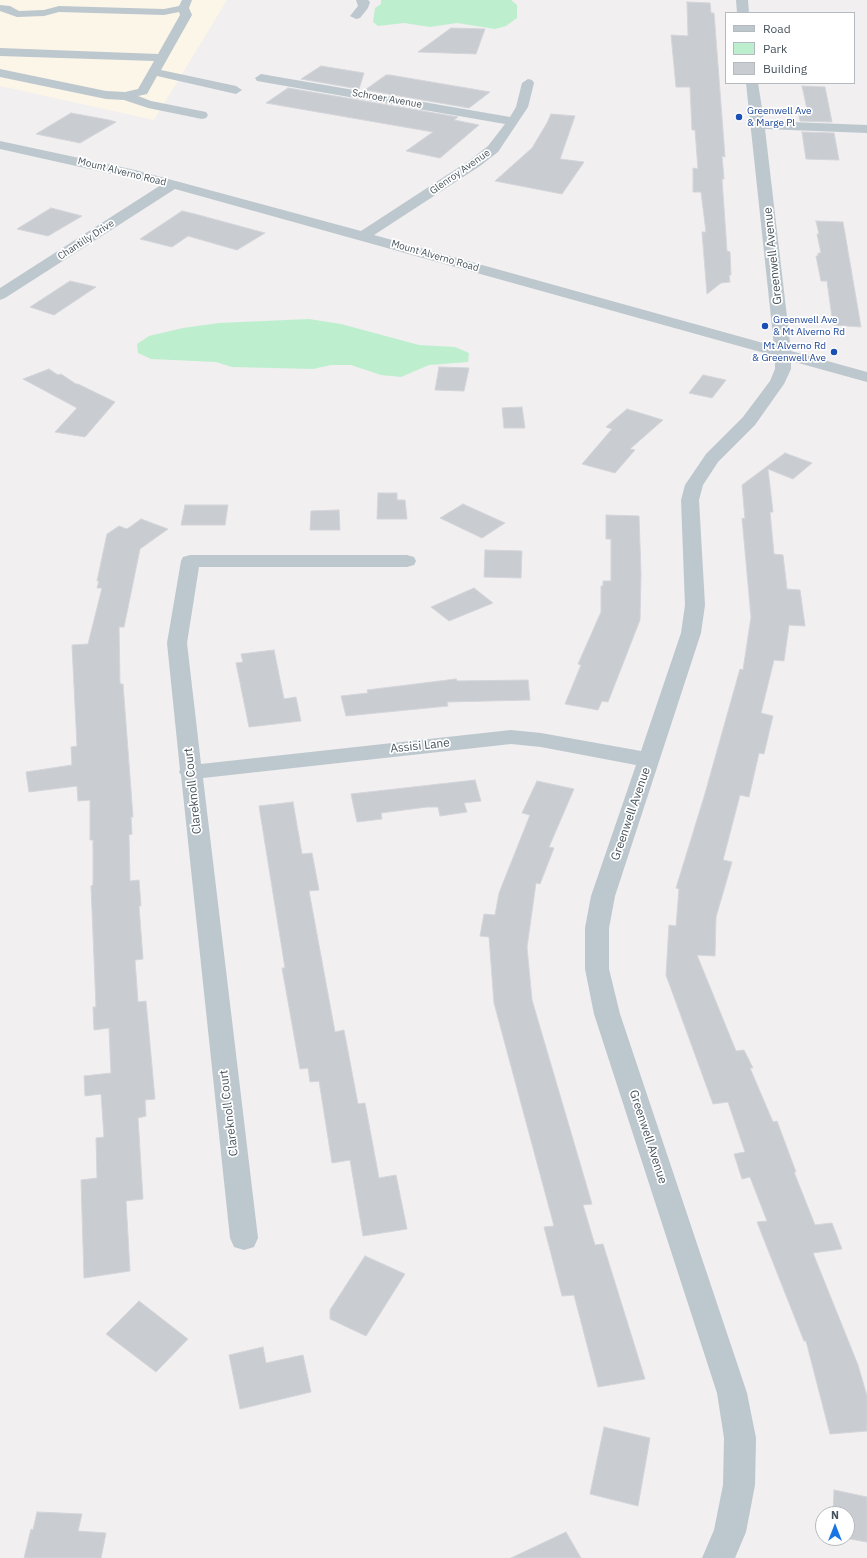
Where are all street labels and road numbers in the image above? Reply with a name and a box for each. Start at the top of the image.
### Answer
street label: Schroer Avenue [351,87,423,111]
street label: Glenroy Avenue [428,147,492,197]
street label: Mount Alverno Road [77,155,167,189]
street label: Greenwell Avenue [761,207,785,305]
street label: Chantilly Drive [56,217,116,263]
street label: Mount Alverno Road [390,238,480,274]
street label: Assisi Lane [390,736,450,756]
street label: Clareknoll Court [181,747,205,835]
street label: Greenwell Avenue [608,765,654,863]
street label: Clareknoll Court [217,1069,241,1157]
street label: Greenwell Avenue [626,1088,670,1186]

